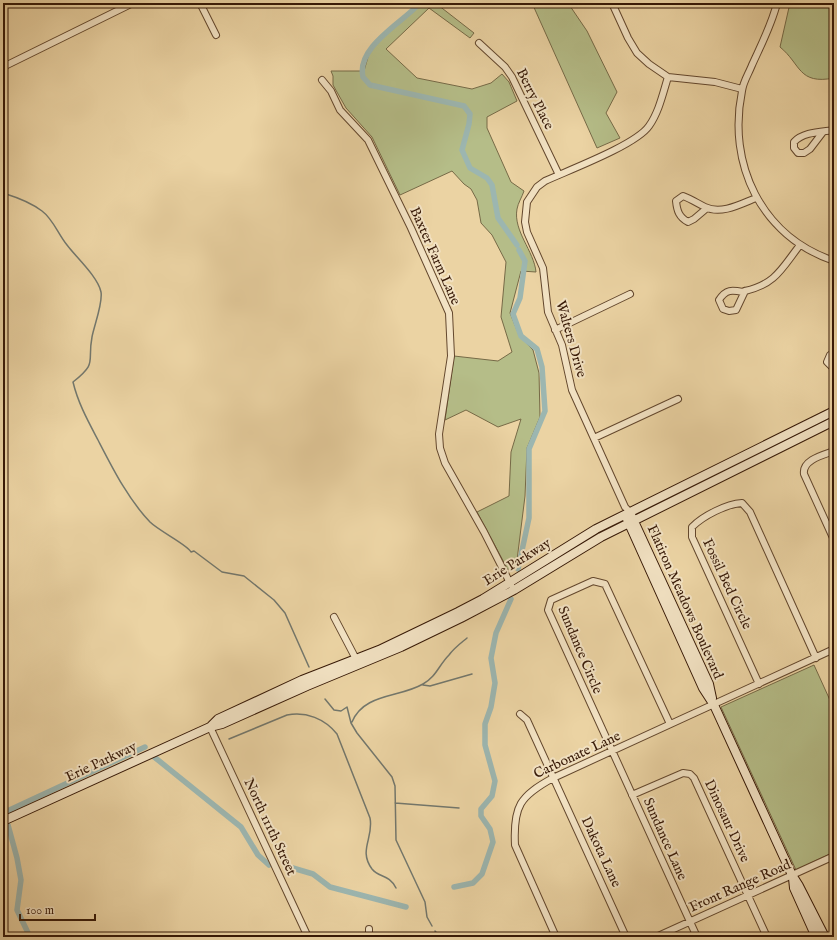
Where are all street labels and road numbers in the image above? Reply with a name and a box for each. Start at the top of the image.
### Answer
street label: Berry Place [512,65,558,133]
street label: Baxter Farm Lane [405,204,465,308]
street label: Walters Drive [551,298,591,380]
street label: Flatiron Meadows Boulevard [643,522,727,682]
street label: Erie Parkway [480,534,554,590]
street label: Fossil Bed Circle [698,536,756,633]
street label: Sundance Circle [553,603,607,697]
street label: Carbonate Lane [531,727,624,783]
street label: Erie Parkway [63,738,140,786]
street label: North 111th Street [240,775,301,879]
street label: Dinosaur Drive [700,777,754,866]
street label: Sundance Lane [639,795,691,883]
street label: Dakota Lane [577,814,625,891]
street label: Front Range Road [686,855,794,916]

